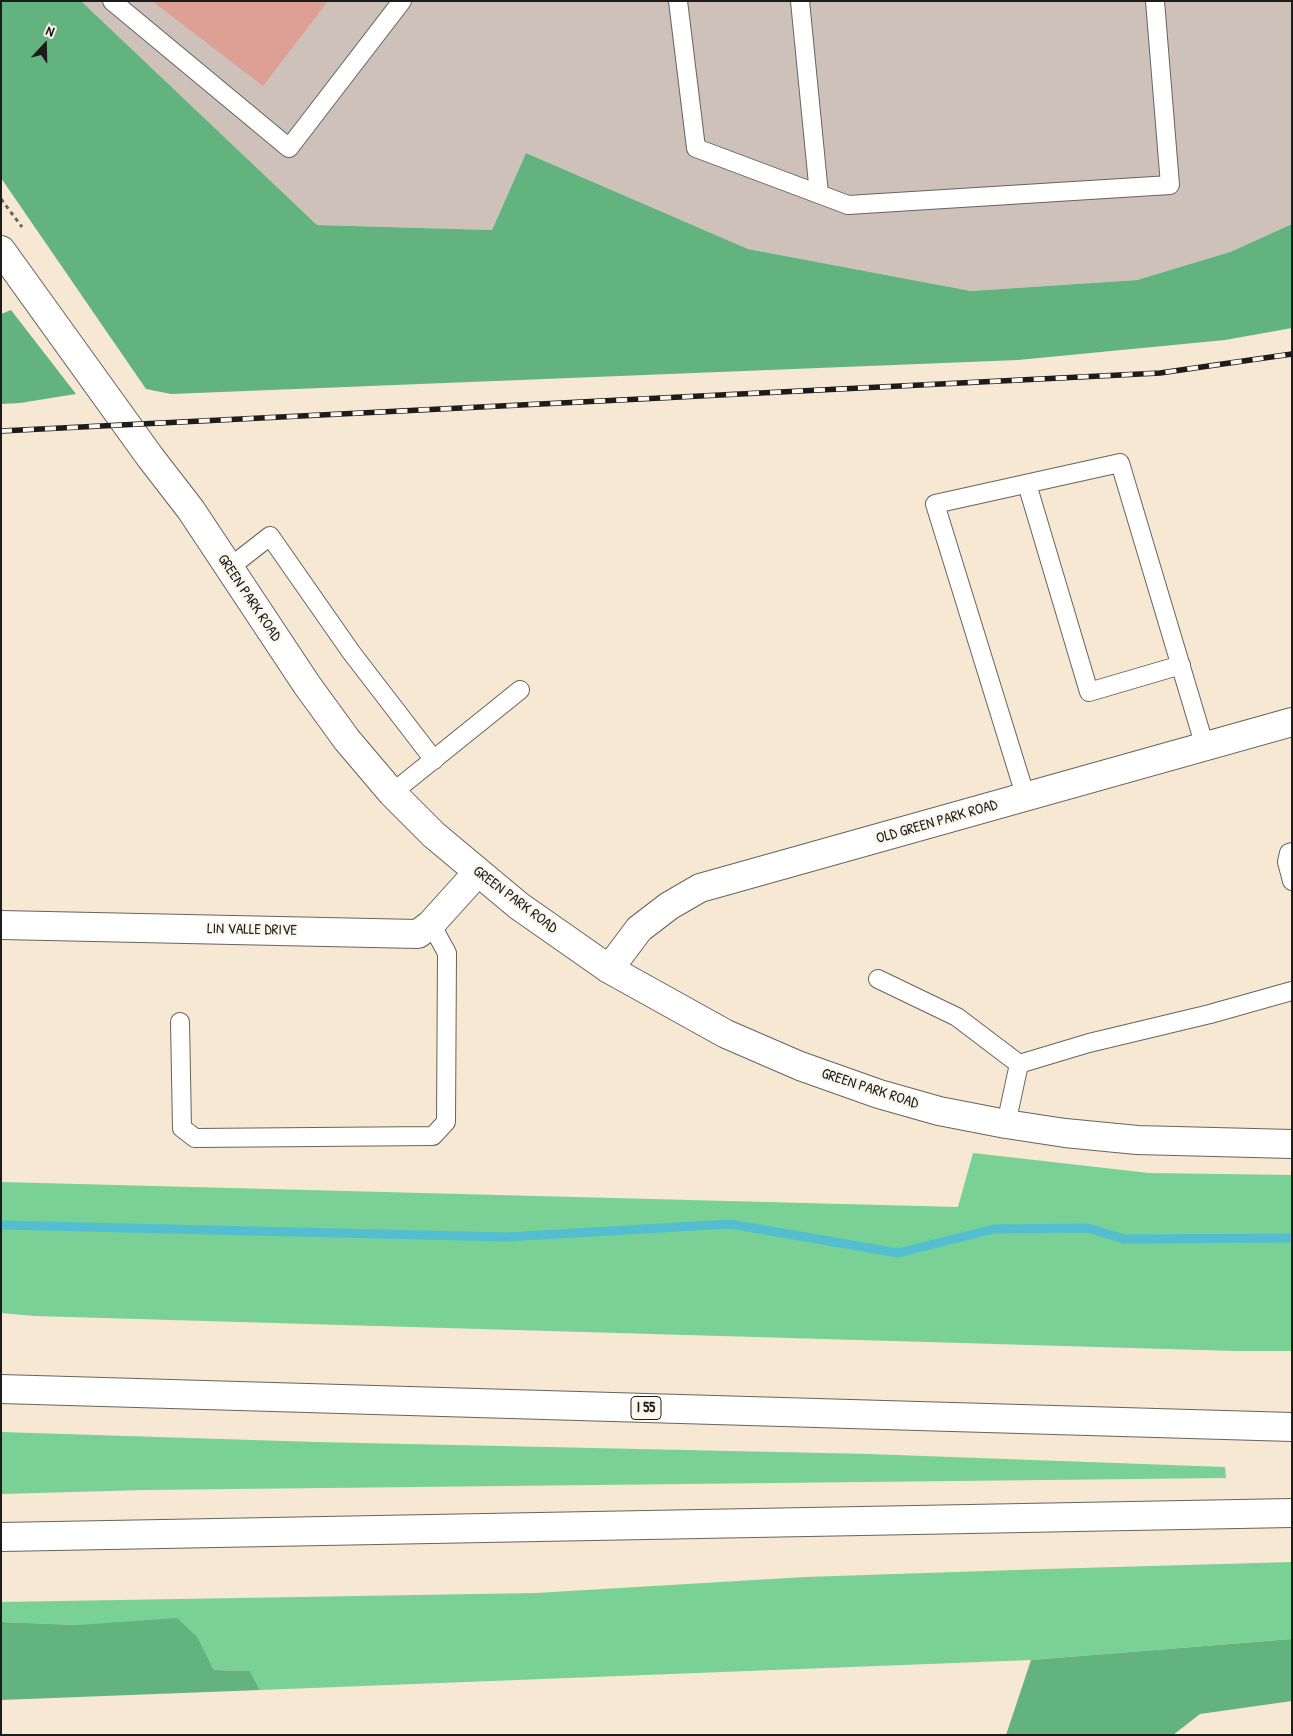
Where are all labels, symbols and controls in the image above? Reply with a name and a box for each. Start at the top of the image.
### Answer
north arrow [20,20,70,70]
text: N [44,20,57,41]
street label: GREEN PARK ROAD [213,551,285,645]
street label: OLD GREEN PARK ROAD [874,796,1000,848]
street label: GREEN PARK ROAD [469,862,561,938]
street label: LIN VALLE DRIVE [207,920,297,940]
street label: GREEN PARK ROAD [819,1065,921,1113]
road number: I 55 [631,1396,661,1420]

